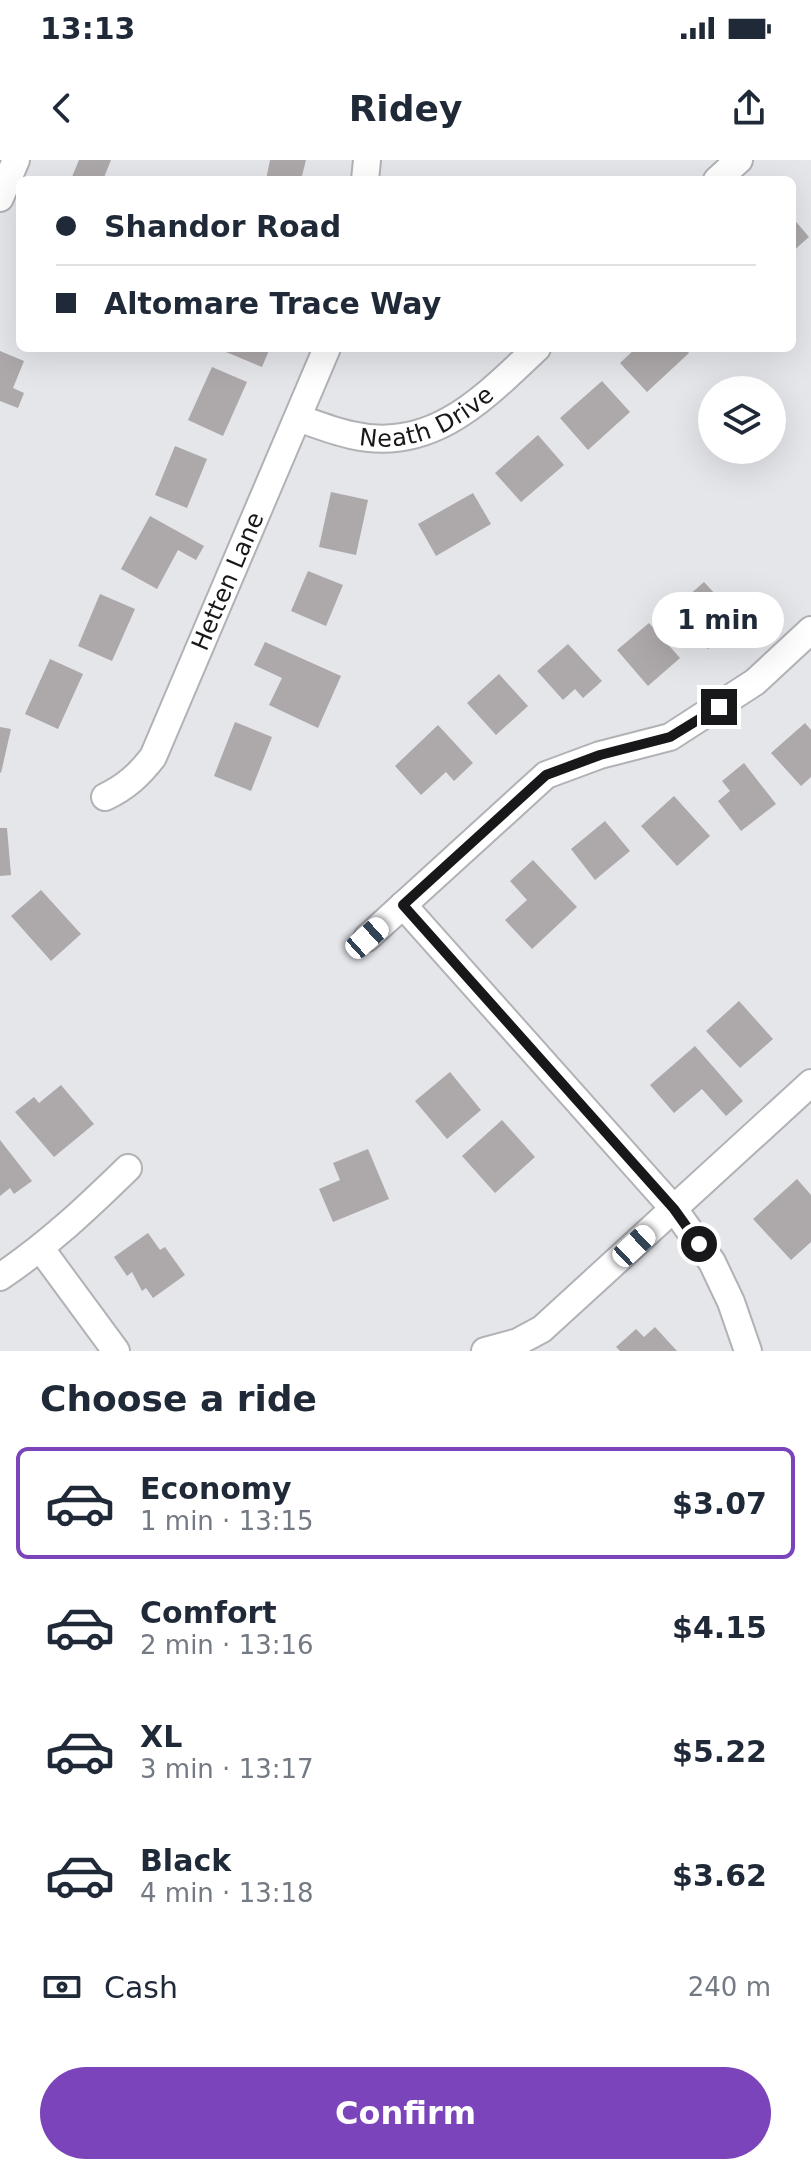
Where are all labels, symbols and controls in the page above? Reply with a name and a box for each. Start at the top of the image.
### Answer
text: 13:13 [40,11,136,46]
icon: back [40,86,84,130]
icon: share [727,86,771,130]
text: Ridey [349,88,462,129]
text: Shandor Road [104,209,341,244]
text: Altomare Trace Way [104,286,441,321]
map controls [698,376,786,464]
button: layers [698,376,786,464]
street label: Neath Drive [358,380,499,453]
street label: Hetten Lane [186,508,269,655]
callout: 1 min [653,591,785,647]
text: 1 min [677,605,759,635]
route end [701,689,737,725]
car [341,913,393,963]
car [608,1221,660,1271]
route start [681,1226,717,1262]
text: Choose a ride [40,1378,317,1419]
icon: car [44,1467,116,1539]
text: Economy [140,1471,292,1506]
text: $3.07 [672,1486,767,1521]
text: 1 min · 13:15 [140,1506,314,1536]
icon: car [44,1591,116,1663]
text: Comfort [140,1595,277,1630]
text: $4.15 [672,1610,767,1645]
text: 2 min · 13:16 [140,1630,314,1660]
icon: car [44,1715,116,1787]
text: XL [140,1719,182,1754]
text: $5.22 [672,1734,767,1769]
text: 3 min · 13:17 [140,1754,314,1784]
icon: car [44,1839,116,1911]
text: Black [140,1843,231,1878]
text: $3.62 [672,1858,767,1893]
text: 4 min · 13:18 [140,1878,314,1908]
icon: cash [40,1965,84,2009]
text: Cash [104,1970,178,2005]
text: 240 m [688,1972,771,2002]
button: Confirm [40,2067,771,2159]

